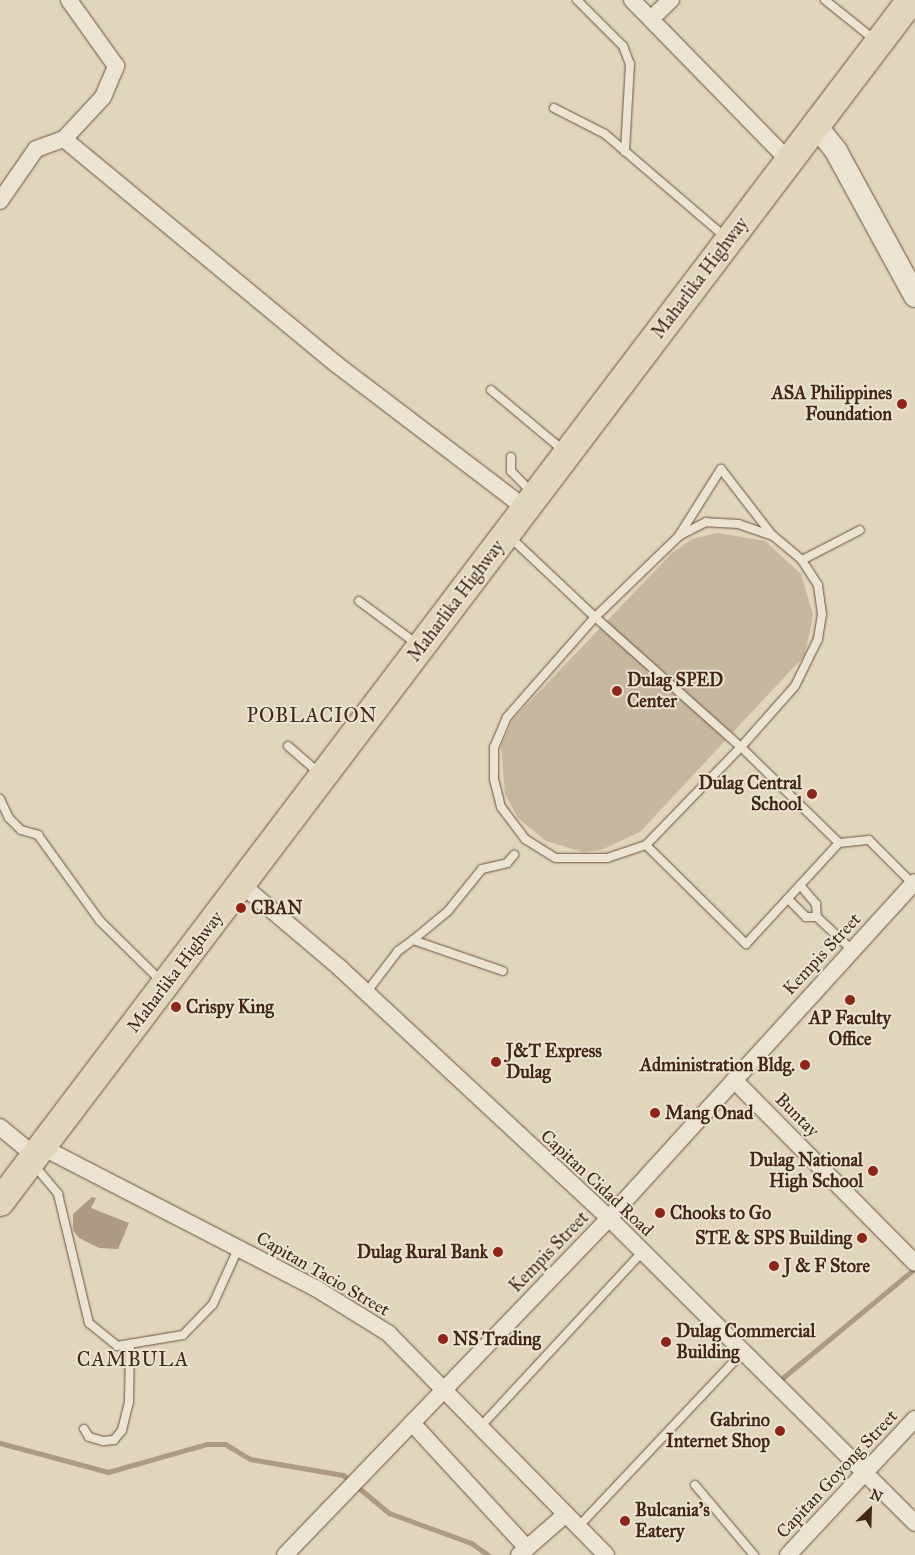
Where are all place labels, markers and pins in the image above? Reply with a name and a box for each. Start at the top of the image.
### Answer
place label: ASA Philippines Foundation [772,383,892,426]
marker: ASA Philippines Foundation [896,398,908,410]
place label: Dulag SPED Center [627,670,723,712]
marker: Dulag SPED Center [611,685,623,697]
place label: Dulag Central School [698,773,802,816]
marker: Dulag Central School [806,788,818,800]
place label: CBAN [251,897,303,919]
marker: CBAN [235,902,247,914]
marker: AP Faculty Office [844,994,856,1006]
place label: Crispy King [186,996,274,1018]
marker: Crispy King [170,1001,182,1013]
place label: AP Faculty Office [809,1008,891,1050]
place label: J&T Express Dulag [506,1041,602,1084]
place label: Administration Bldg. [640,1054,795,1076]
marker: J&T Express Dulag [490,1056,502,1068]
marker: Administration Bldg. [799,1059,811,1071]
place label: Mang Onad [665,1102,753,1124]
marker: Mang Onad [649,1107,661,1119]
place label: Dulag National High School [749,1150,863,1192]
marker: Dulag National High School [867,1165,879,1177]
place label: Chooks to Go [670,1202,771,1224]
marker: Chooks to Go [654,1207,666,1219]
place label: STE & SPS Building [695,1227,852,1249]
marker: STE & SPS Building [856,1232,868,1244]
place label: Dulag Rural Bank [357,1241,488,1263]
marker: Dulag Rural Bank [492,1246,504,1258]
place label: J & F Store [784,1255,870,1277]
marker: J & F Store [768,1260,780,1272]
place label: Dulag Commercial Building [676,1321,815,1364]
place label: NS Trading [453,1328,541,1350]
marker: NS Trading [437,1333,449,1345]
marker: Dulag Commercial Building [660,1336,672,1348]
place label: Gabrino Internet Shop [666,1410,770,1452]
marker: Gabrino Internet Shop [774,1425,786,1437]
place label: Bulcania's Eatery [635,1500,710,1542]
marker: Bulcania's Eatery [619,1515,631,1527]

